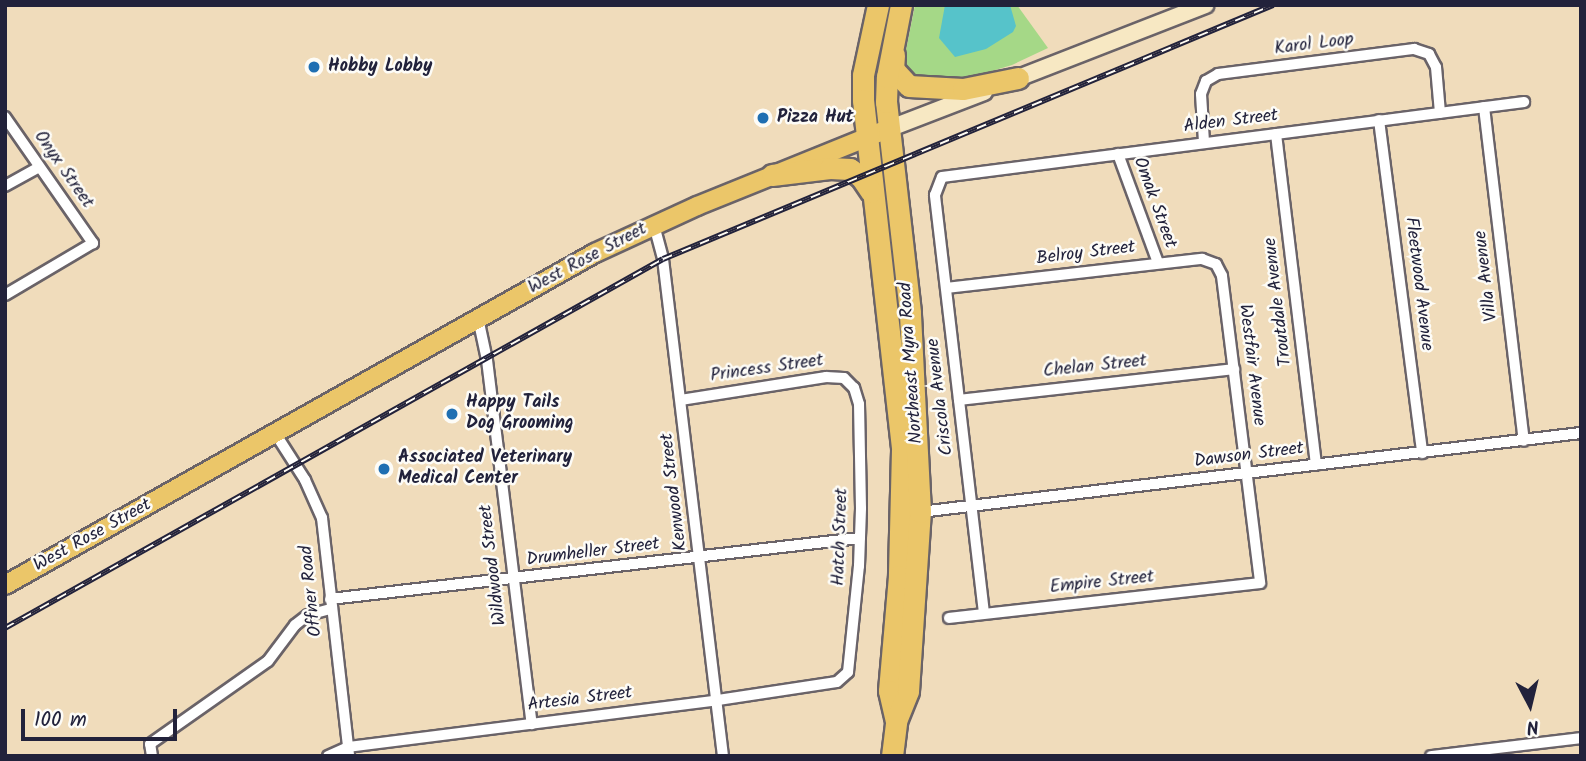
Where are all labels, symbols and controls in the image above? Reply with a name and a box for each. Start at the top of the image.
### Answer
street label: Karol Loop [1273,29,1355,61]
place label: Hobby Lobby [328,56,432,78]
marker: Hobby Lobby [306,59,322,75]
street label: Alden Street [1183,105,1279,139]
place label: Pizza Hut [777,107,854,129]
marker: Pizza Hut [755,110,771,126]
street label: Onyx Street [28,127,98,213]
street label: Omak Street [1128,155,1180,251]
street label: Fleetwood Avenue [1399,216,1437,352]
street label: West Rose Street [525,219,651,299]
street label: Villa Avenue [1471,229,1503,323]
street label: Troutdale Avenue [1260,236,1298,368]
street label: Belroy Street [1035,237,1137,271]
street label: Northeast Myra Road [896,282,928,444]
street label: Westfair Avenue [1233,303,1269,427]
street label: Criscola Avenue [923,337,959,457]
street label: Princess Street [709,350,825,388]
street label: Chelan Street [1042,351,1148,383]
place label: Happy Tails Dog Grooming [466,393,574,436]
marker: Happy Tails Dog Grooming [444,406,460,422]
street label: Kenwood Street [657,432,693,552]
street label: Dawson Street [1193,439,1305,473]
place label: Associated Veterinary Medical Center [398,448,572,490]
marker: Associated Veterinary Medical Center [376,461,392,477]
street label: Hatch Street [828,488,854,586]
street label: West Rose Street [30,495,156,577]
street label: Wildwood Street [476,503,512,627]
street label: Drumheller Street [525,534,661,572]
street label: Offner Road [296,544,328,638]
street label: Empire Street [1049,567,1155,599]
north arrow [1495,670,1565,740]
street label: Artesia Street [526,683,634,717]
scale bar [24,694,180,738]
text: 100 m [34,704,87,737]
text: N [1525,710,1540,741]

